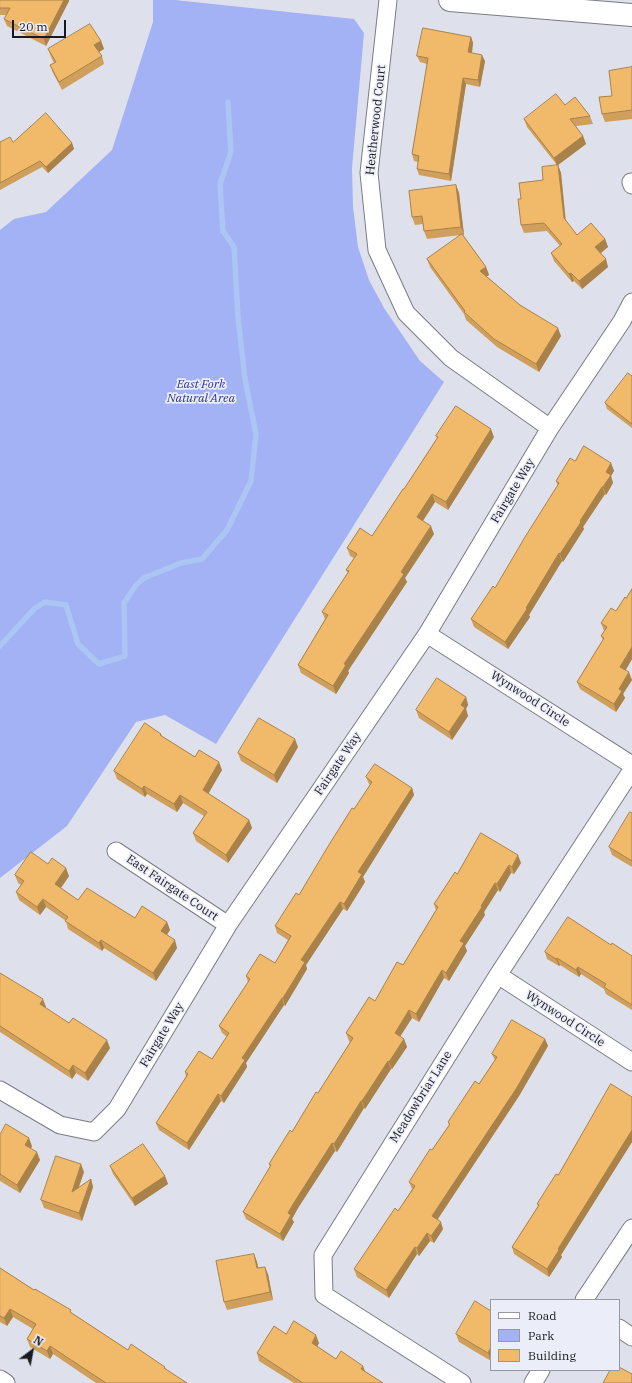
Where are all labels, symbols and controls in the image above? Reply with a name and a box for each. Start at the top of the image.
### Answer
scale bar [14,12,68,38]
text: 20 m [19,19,48,34]
street label: Heatherwood Court [363,64,389,176]
park label: East Fork Natural Area [167,378,235,406]
street label: Fairgate Way [488,456,538,526]
street label: Wynwood Circle [488,668,572,730]
street label: Fairgate Way [312,730,364,798]
street label: East Fairgate Court [123,852,221,924]
street label: Wynwood Circle [523,988,607,1050]
street label: Fairgate Way [137,1000,187,1070]
street label: Meadowbriar Lane [387,1048,455,1146]
legend [490,1299,620,1371]
text: Road [528,1308,557,1323]
text: Park [528,1328,554,1343]
north arrow [12,1331,52,1371]
text: N [31,1333,46,1349]
text: Building [528,1348,576,1363]

